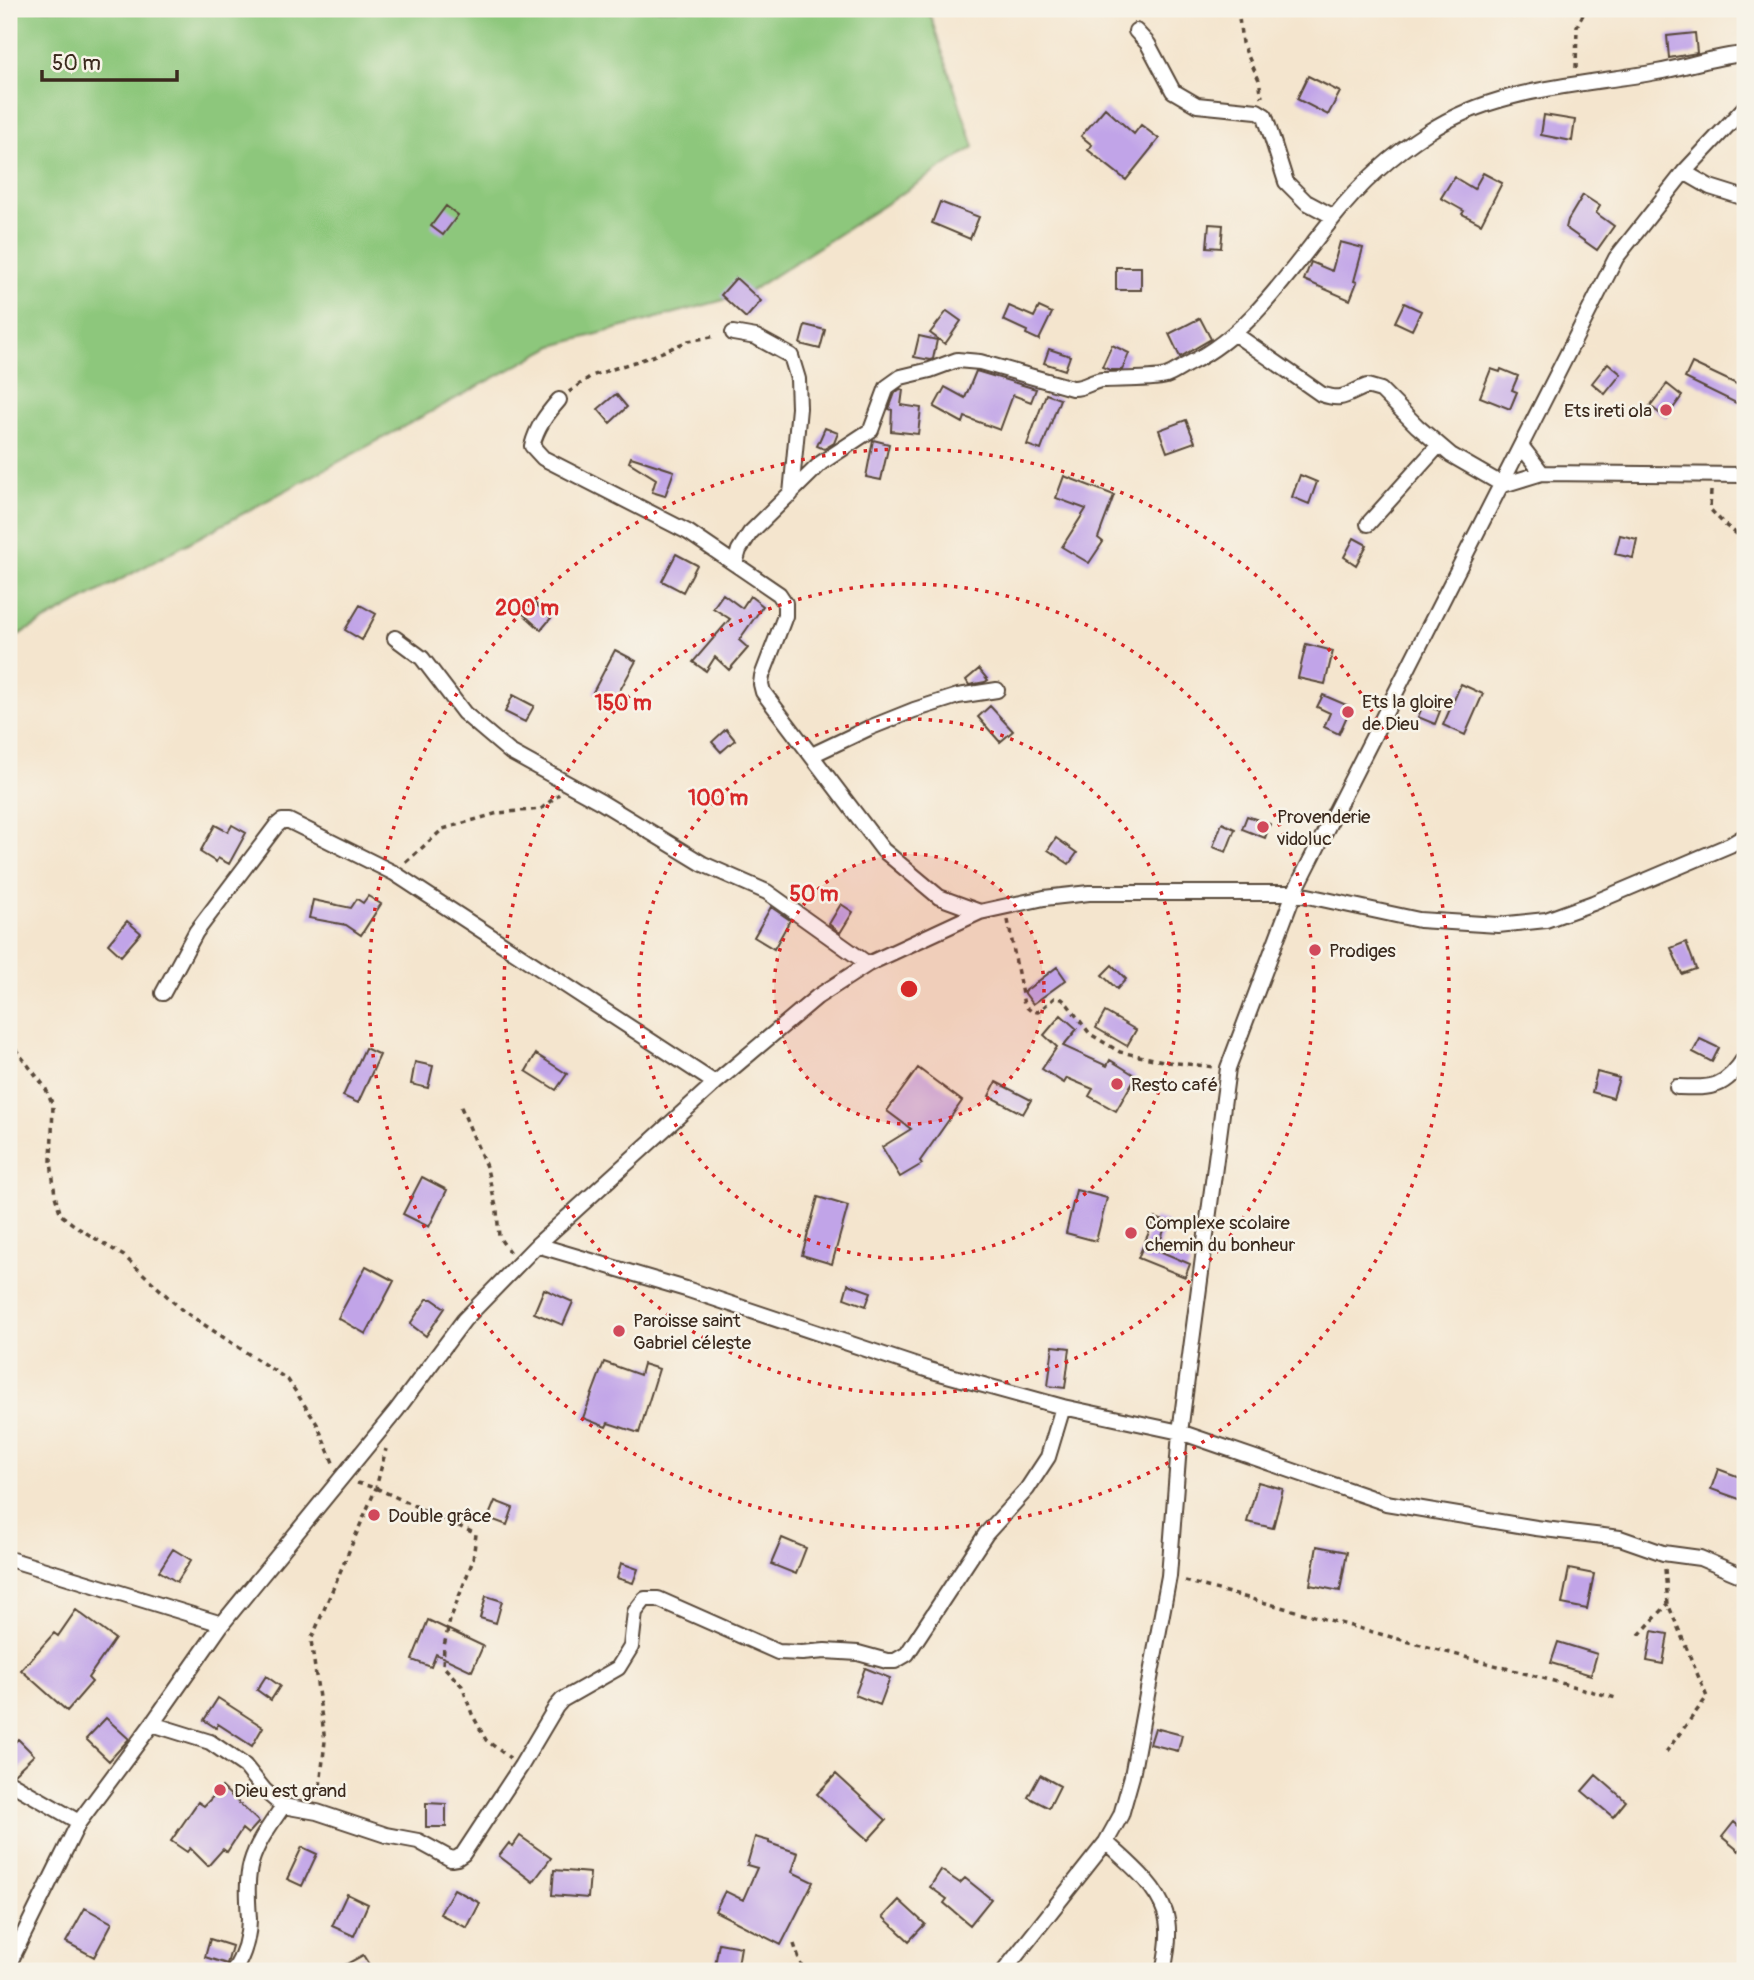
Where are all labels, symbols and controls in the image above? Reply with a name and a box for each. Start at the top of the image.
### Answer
scale bar [42,38,177,82]
text: 50 m [52,50,101,77]
place label: Ets ireti ola [1564,399,1652,423]
marker: Ets ireti ola [1658,402,1674,418]
text: 200 m [495,595,559,622]
text: 150 m [594,690,652,717]
place label: Ets la gloire de Dieu [1362,690,1454,736]
marker: Ets la gloire de Dieu [1340,704,1356,720]
text: 100 m [688,785,748,812]
place label: Provenderie vidoluc [1276,805,1371,851]
marker: Provenderie vidoluc [1255,819,1271,835]
text: 50 m [790,881,839,908]
place label: Prodiges [1329,939,1396,963]
marker: Prodiges [1307,942,1323,958]
centre of rings [897,977,921,1001]
place label: Resto café [1131,1073,1218,1097]
marker: Resto café [1109,1076,1125,1092]
place label: Complexe scolaire chemin du bonheur [1145,1211,1296,1257]
marker: Complexe scolaire chemin du bonheur [1123,1225,1139,1241]
place label: Paroisse saint Gabriel céleste [633,1309,752,1355]
marker: Paroisse saint Gabriel céleste [611,1323,627,1339]
place label: Double grâce [388,1504,492,1528]
marker: Double grâce [366,1507,382,1523]
place label: Dieu est grand [234,1779,347,1803]
marker: Dieu est grand [212,1782,228,1798]

